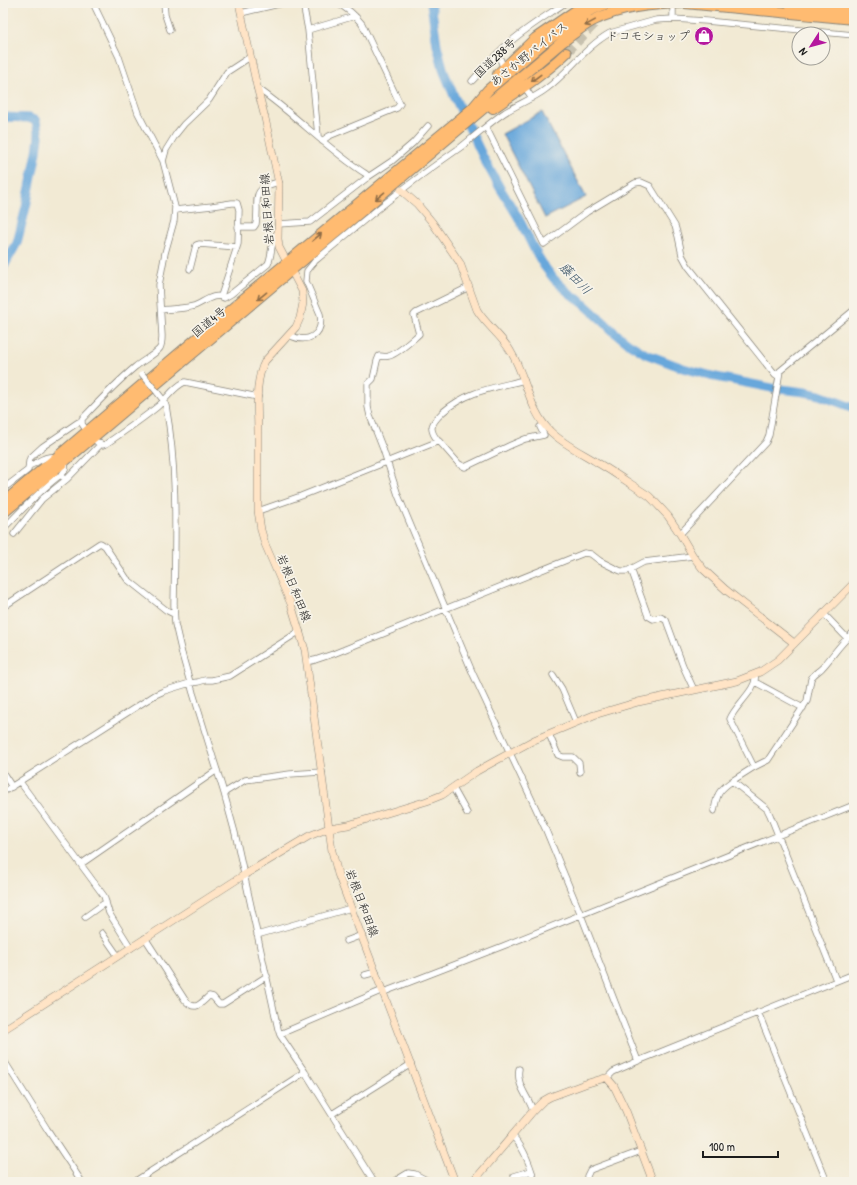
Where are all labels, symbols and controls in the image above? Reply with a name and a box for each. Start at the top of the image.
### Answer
street label: あさか野バイパス [486,17,571,90]
one-way arrow [584,20,596,27]
shop icon: ドコモショップ [693,25,715,47]
north arrow [791,26,831,66]
place label: ドコモショップ [606,27,690,44]
street label: 国道288号 [470,34,519,82]
text: N [795,45,810,58]
one-way arrow [531,74,542,82]
street label: 岩根日和田線 [256,173,277,246]
one-way arrow [375,191,386,200]
one-way arrow [312,233,323,242]
water label: 藤田川 [556,258,596,298]
one-way arrow [256,291,267,300]
street label: 国道4号 [188,302,230,341]
street label: 岩根日和田線 [273,551,316,624]
street label: 岩根日和田線 [342,866,383,939]
scale bar [703,1133,778,1159]
text: 100 m [709,1138,735,1155]

